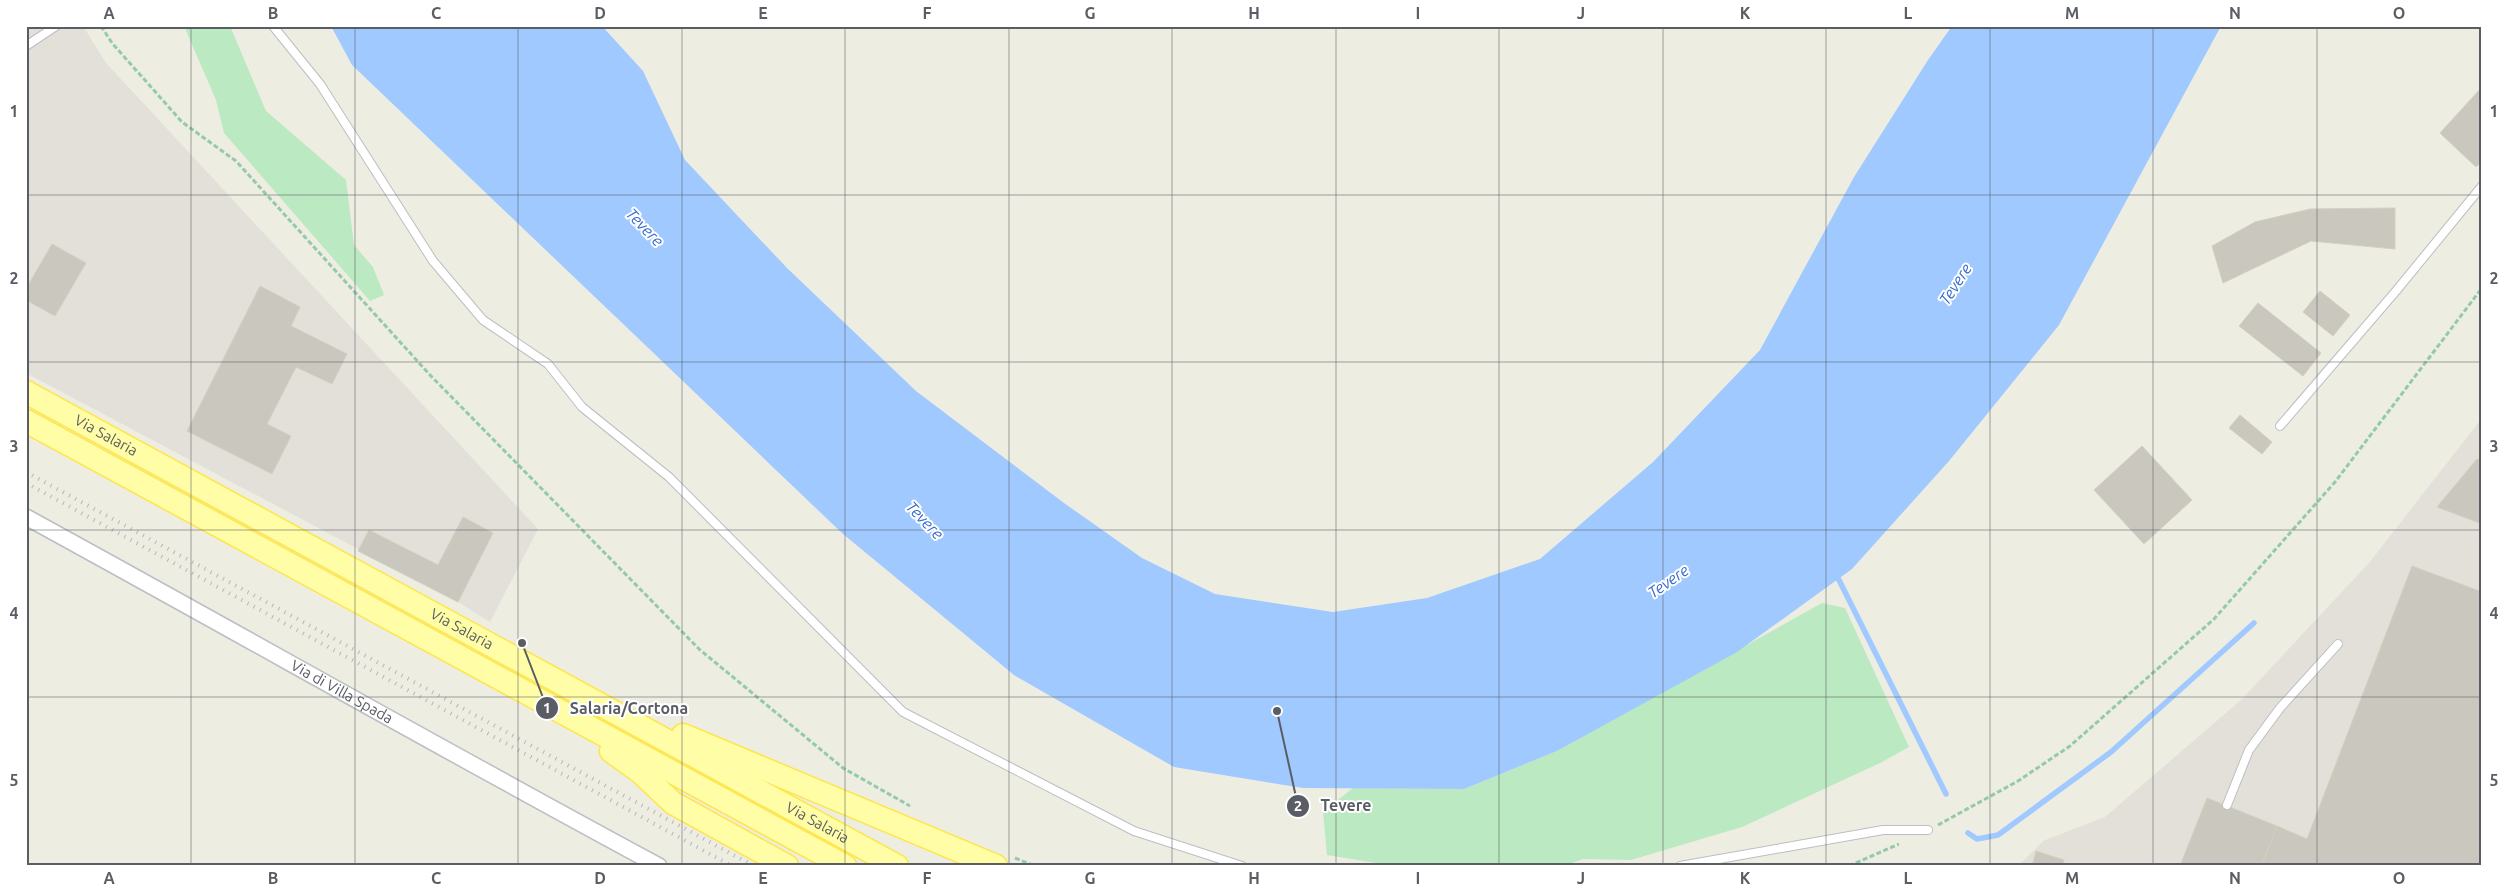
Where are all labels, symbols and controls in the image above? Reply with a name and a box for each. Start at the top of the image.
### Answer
text: A [103,4,115,22]
text: B [268,4,278,22]
text: C [431,4,441,22]
text: D [594,4,606,22]
text: E [758,4,768,22]
text: F [923,4,932,22]
text: G [1084,4,1096,22]
text: H [1248,4,1260,22]
text: I [1416,4,1420,22]
text: J [1577,4,1585,22]
text: K [1740,4,1751,22]
text: L [1904,4,1913,22]
text: M [2065,4,2079,22]
text: N [2229,4,2241,22]
text: O [2393,4,2405,22]
text: 1 [9,102,19,120]
text: 1 [2489,102,2499,120]
water label: Tevere [623,204,667,250]
water label: Tevere [1935,260,1975,308]
text: 2 [9,269,19,287]
text: 2 [2489,269,2499,287]
street label: Via Salaria [72,411,141,459]
text: 3 [9,437,19,455]
text: 3 [2489,437,2499,455]
water label: Tevere [903,497,947,543]
water label: Tevere [1644,561,1692,601]
text: 4 [9,604,19,622]
text: 4 [2489,604,2499,622]
street label: Via Salaria [427,605,496,653]
street label: Via di Villa Spada [288,656,396,727]
callout: Salaria/Cortona [535,693,698,724]
text: 1 [543,699,551,716]
text: Salaria/Cortona [570,699,688,717]
text: 5 [9,771,19,789]
text: 5 [2489,771,2499,789]
callout: Tevere [1285,790,1381,821]
text: Tevere [1321,796,1372,814]
text: 2 [1294,797,1302,814]
street label: Via Salaria [783,798,852,846]
text: A [103,869,115,887]
text: B [268,869,278,887]
text: C [431,869,441,887]
text: D [594,869,606,887]
text: E [758,869,768,887]
text: F [923,869,932,887]
text: G [1084,869,1096,887]
text: H [1248,869,1260,887]
text: I [1416,869,1420,887]
text: J [1577,869,1585,887]
text: K [1740,869,1751,887]
text: L [1904,869,1913,887]
text: M [2065,869,2079,887]
text: N [2229,869,2241,887]
text: O [2393,869,2405,887]

